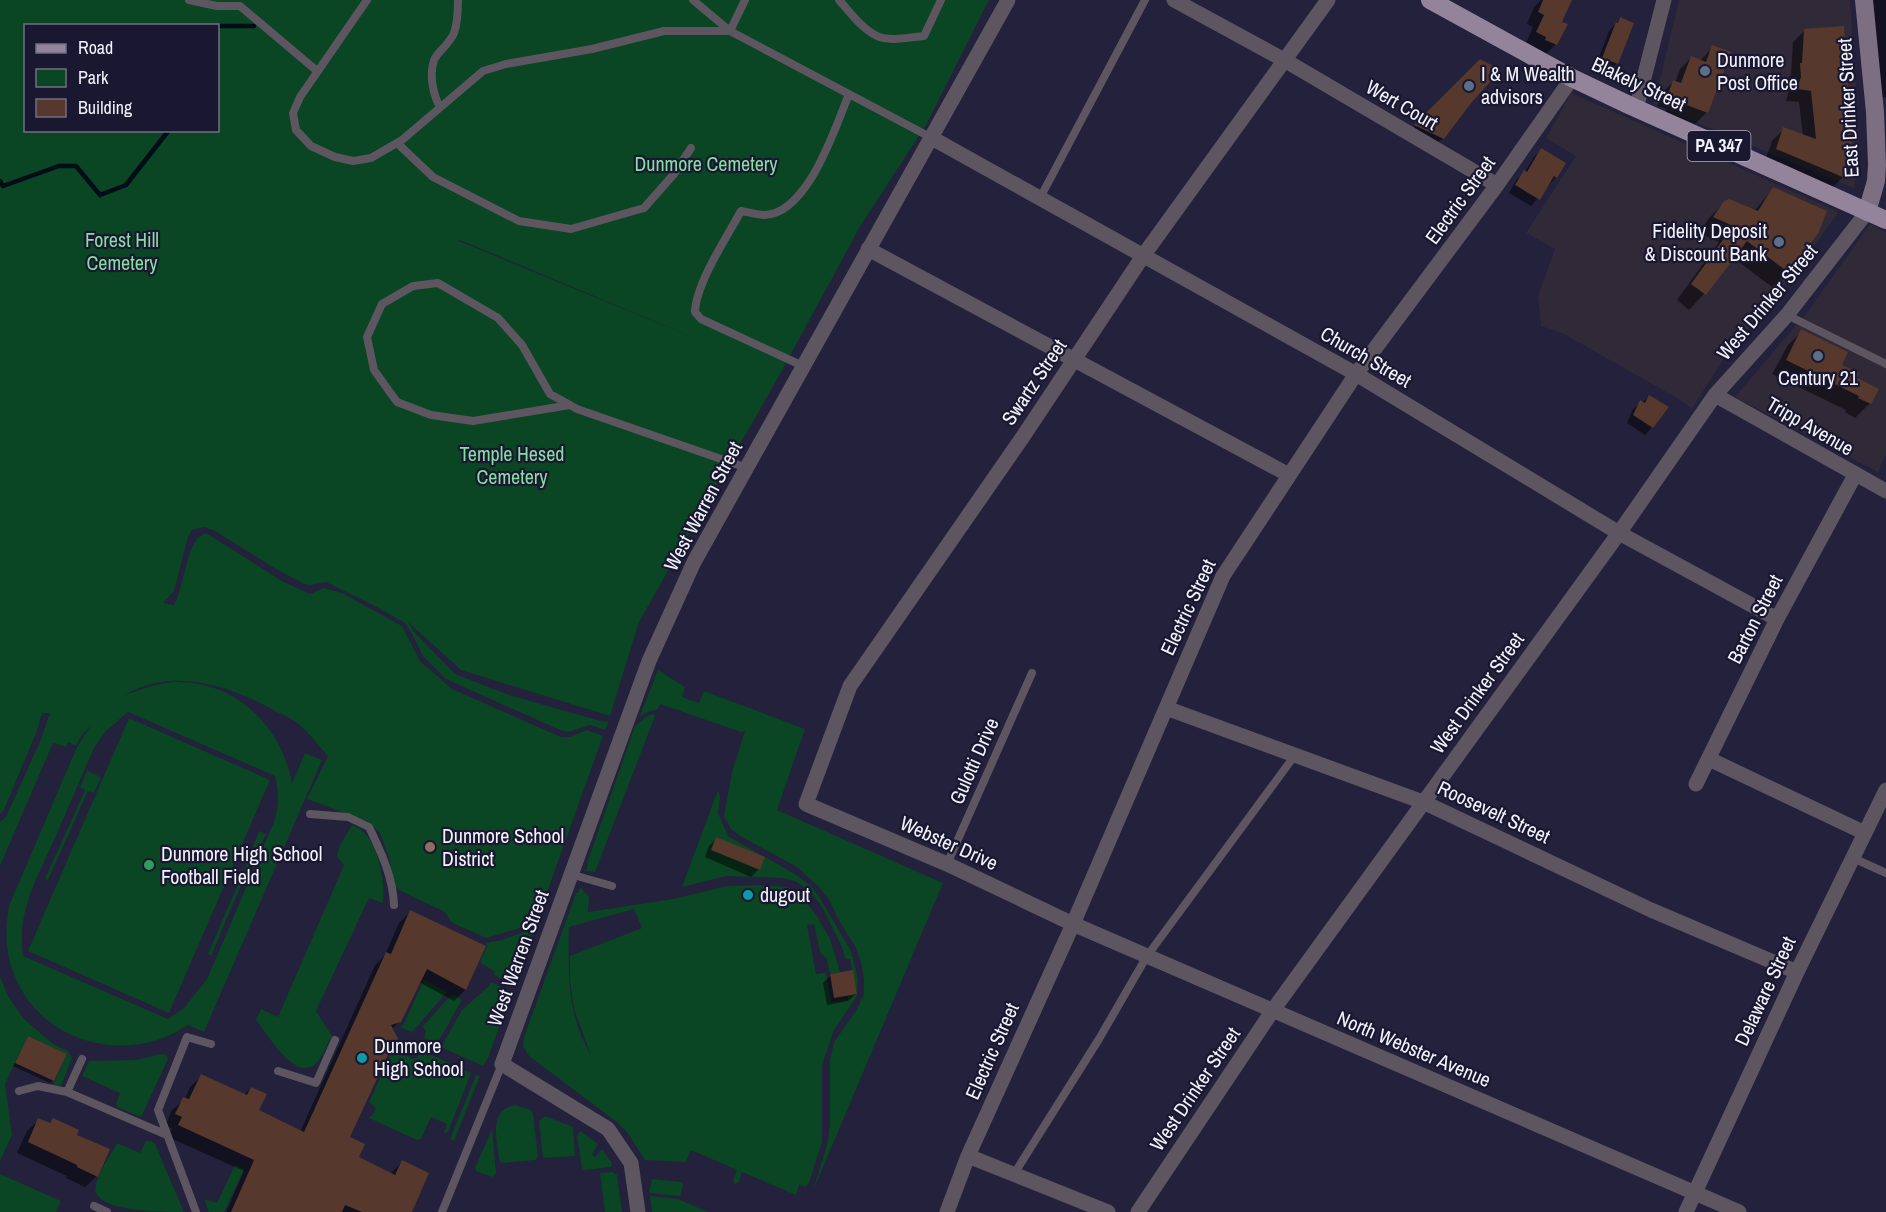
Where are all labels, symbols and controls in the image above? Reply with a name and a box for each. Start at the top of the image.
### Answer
legend [24,24,219,132]
text: Road [78,35,113,60]
street label: East Drinker Street [1830,37,1865,178]
place label: Dunmore Post Office [1717,46,1798,96]
street label: Blakely Street [1588,50,1691,117]
place label: I & M Wealth advisors [1481,60,1575,110]
marker: Dunmore Post Office [1698,64,1712,78]
text: Park [78,65,109,90]
street label: Wert Court [1361,73,1444,136]
marker: I & M Wealth advisors [1462,79,1476,93]
text: Building [78,95,133,120]
road number: PA 347 [1688,131,1750,161]
park label: Dunmore Cemetery [634,150,778,177]
street label: Electric Street [1418,150,1501,249]
place label: Fidelity Deposit & Discount Bank [1645,217,1768,267]
park label: Forest Hill Cemetery [85,226,159,276]
marker: Fidelity Deposit & Discount Bank [1772,235,1786,249]
street label: West Drinker Street [1710,238,1823,365]
street label: Church Street [1316,320,1417,394]
street label: Swartz Street [995,333,1073,430]
marker: Century 21 [1811,349,1825,363]
place label: Century 21 [1778,364,1858,391]
street label: Tripp Avenue [1762,390,1859,461]
street label: West Warren Street [657,436,748,575]
park label: Temple Hesed Cemetery [460,440,564,490]
street label: Electric Street [1154,554,1222,659]
street label: Barton Street [1721,569,1789,668]
street label: West Drinker Street [1423,626,1530,759]
street label: Gulotti Drive [942,713,1005,808]
street label: Roosevelt Street [1434,774,1555,850]
street label: Webster Drive [896,809,1002,876]
place label: Dunmore School District [442,822,564,872]
place label: Dunmore High School Football Field [161,840,322,890]
marker: Dunmore School District [423,840,437,854]
marker: Dunmore High School Football Field [142,858,156,872]
place label: dugout [760,881,811,908]
street label: West Warren Street [480,886,555,1030]
marker: dugout [741,888,755,902]
street label: Delaware Street [1727,931,1802,1050]
street label: Electric Street [958,998,1025,1103]
street label: North Webster Avenue [1333,1004,1495,1093]
street label: West Drinker Street [1143,1021,1246,1156]
place label: Dunmore High School [374,1032,463,1082]
marker: Dunmore High School [355,1051,369,1065]

